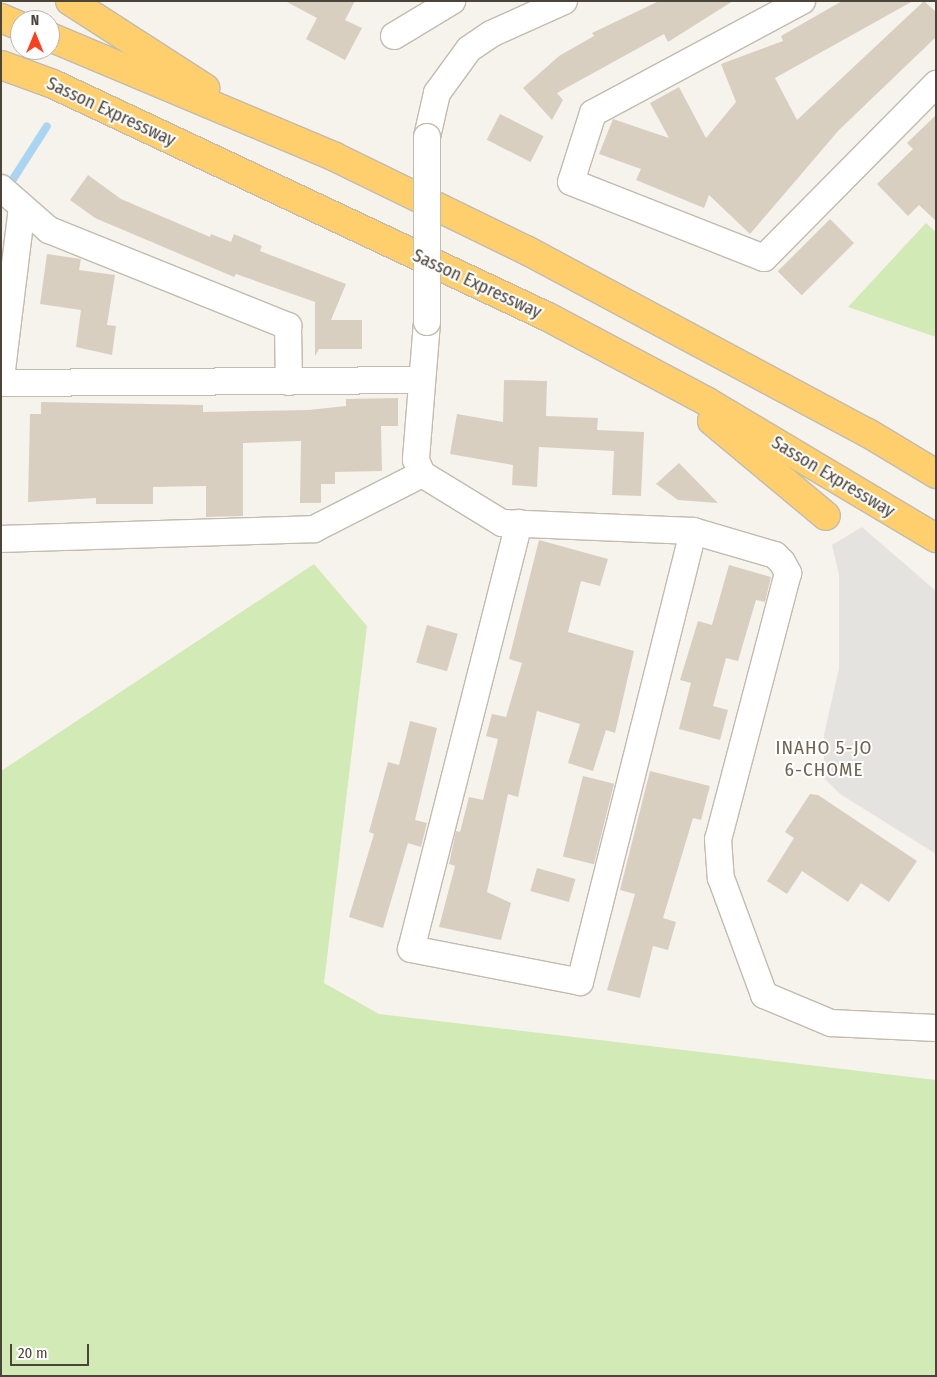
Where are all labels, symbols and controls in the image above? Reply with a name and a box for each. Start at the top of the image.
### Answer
north arrow [10,10,60,60]
text: N [31,12,39,29]
street label: Sasson Expressway [43,73,179,151]
street label: Sasson Expressway [409,245,545,323]
street label: Sasson Expressway [768,432,898,522]
district label: INAHO 5-JO 6-CHOME [774,737,874,781]
scale bar [12,1334,91,1366]
text: 20 m [18,1344,48,1362]

